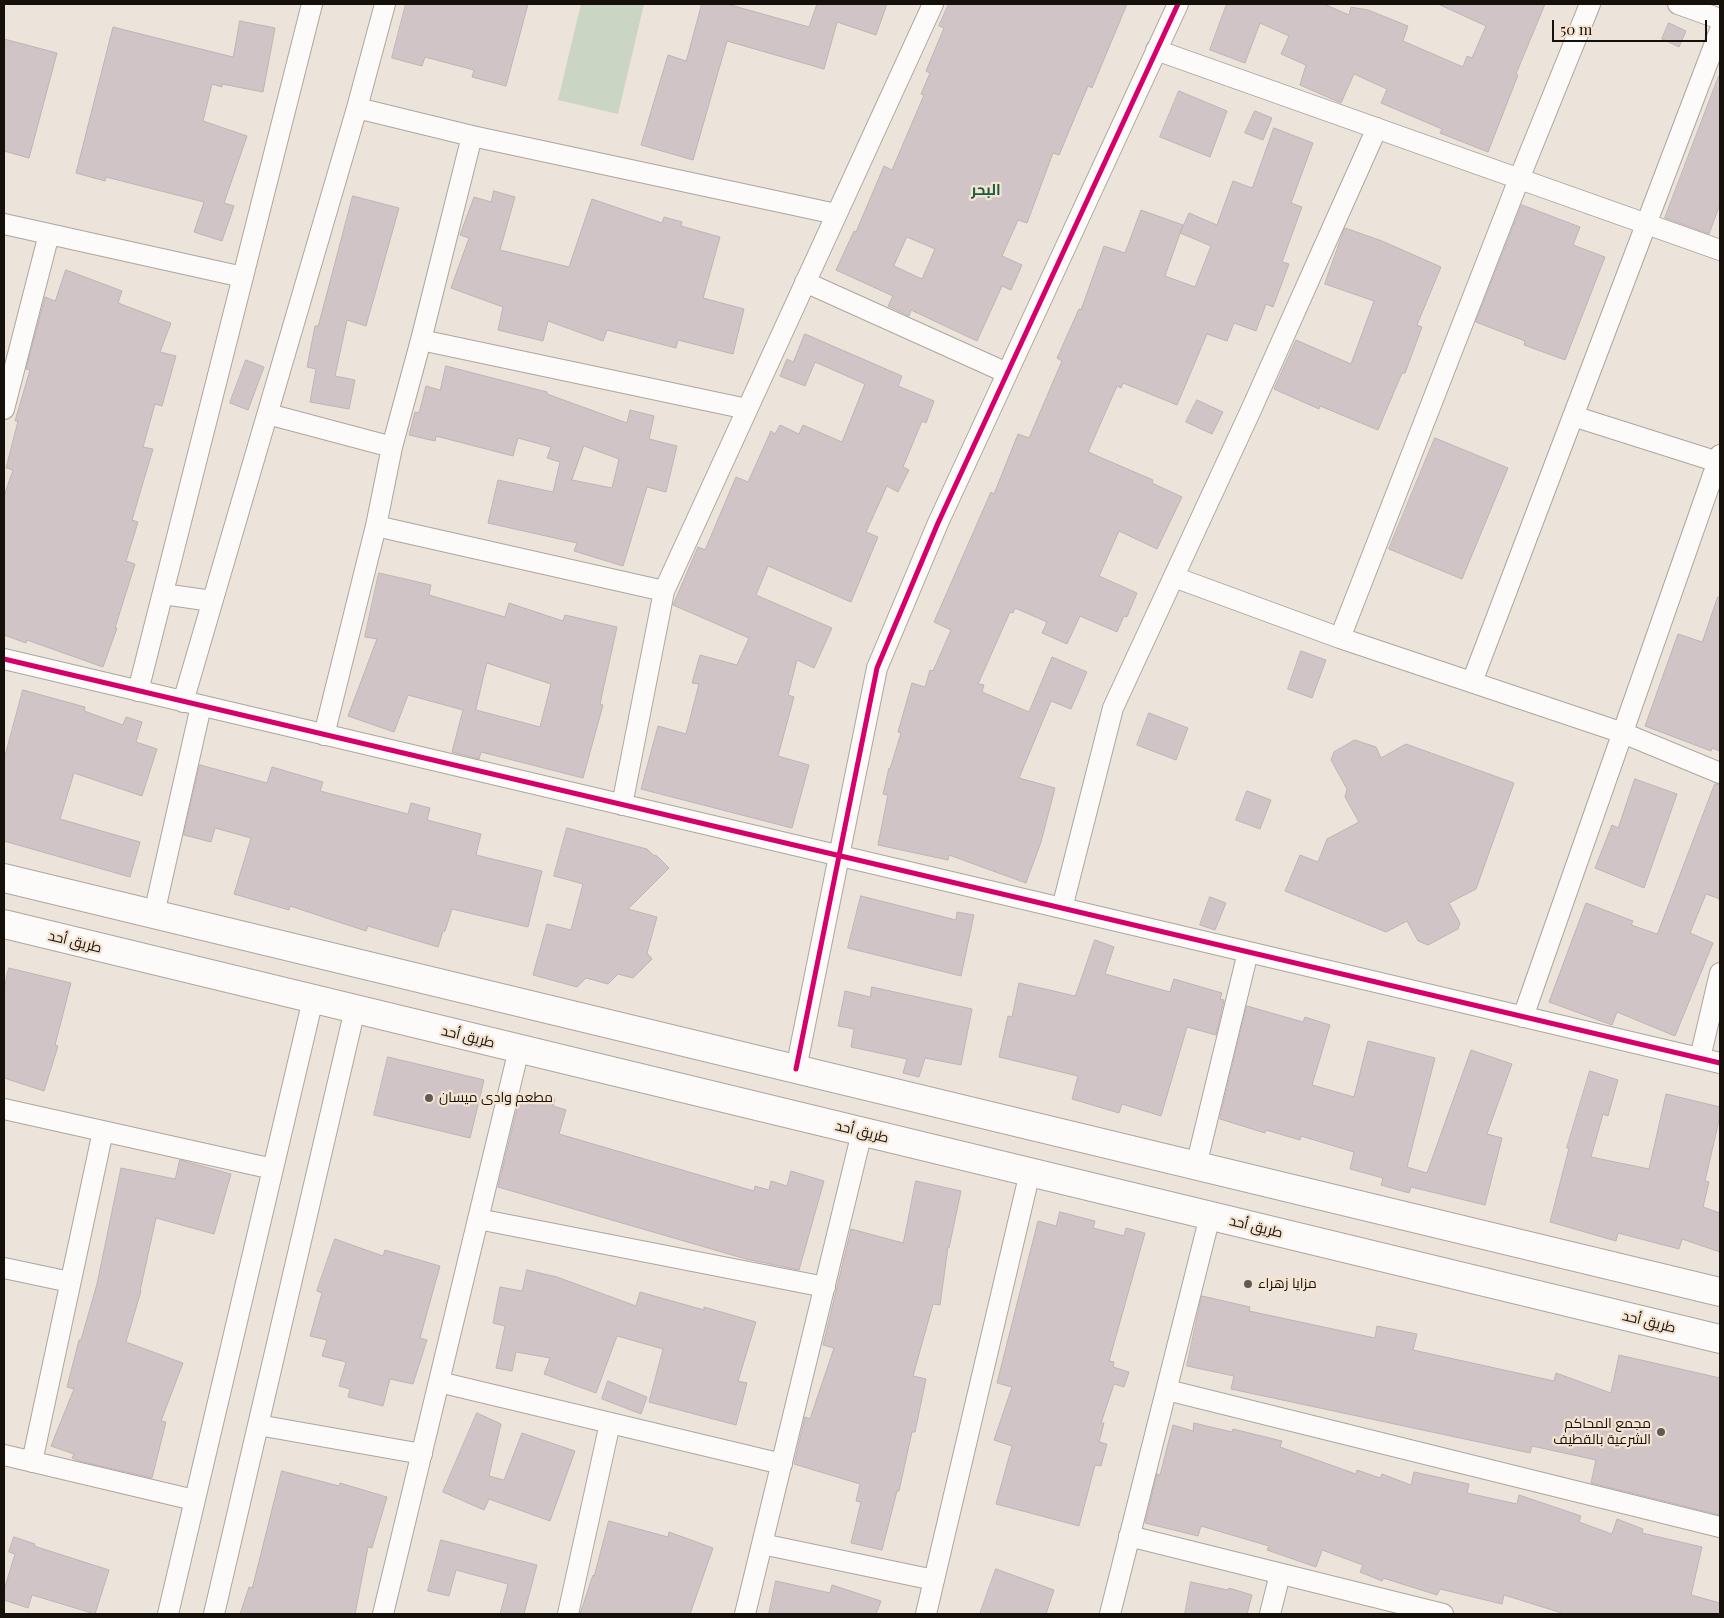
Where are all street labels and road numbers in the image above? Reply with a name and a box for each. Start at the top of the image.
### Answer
street label: طريق أحد [47,927,103,957]
street label: طريق أحد [440,1022,496,1052]
street label: طريق أحد [834,1117,890,1147]
street label: طريق أحد [1228,1212,1284,1242]
street label: طريق أحد [1621,1307,1677,1337]

